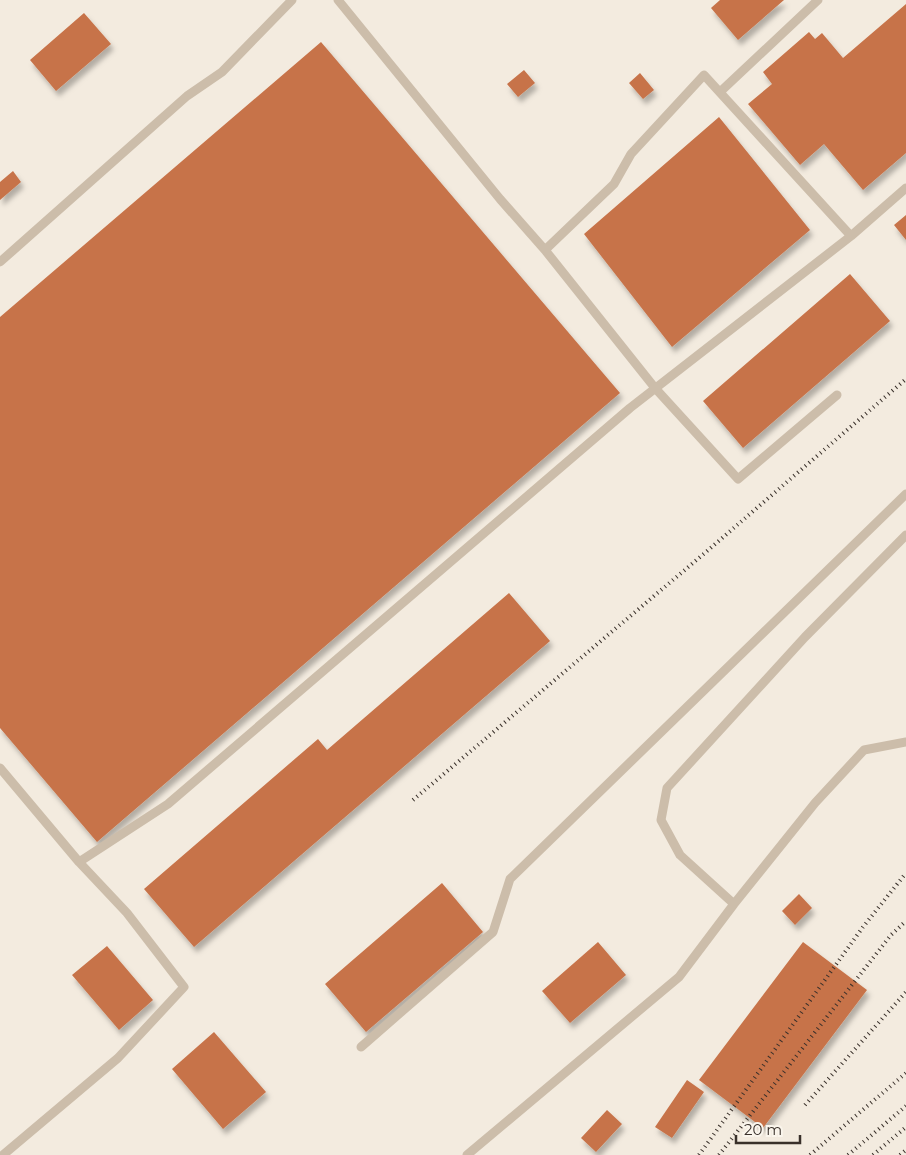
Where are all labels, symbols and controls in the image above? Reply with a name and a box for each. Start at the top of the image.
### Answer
scale bar [736,1112,800,1144]
text: 20 m [744,1120,782,1139]

